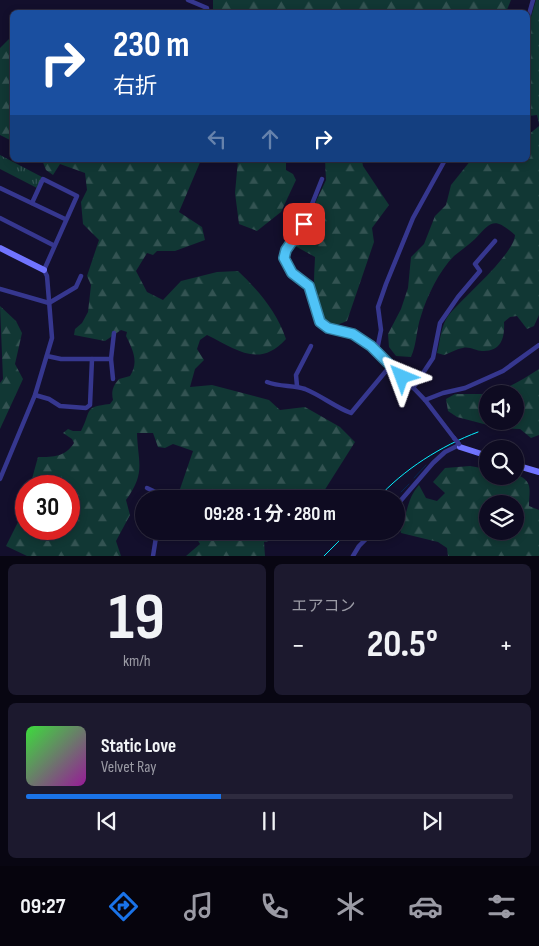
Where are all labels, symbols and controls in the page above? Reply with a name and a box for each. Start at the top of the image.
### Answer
text: 230 m [113,24,189,67]
icon: right [30,30,95,95]
text: 右折 [113,73,157,100]
icon: left [203,125,231,153]
icon: ahead [256,125,284,153]
icon: right [309,125,337,153]
pin [283,203,325,245]
icon: arrive [290,210,318,238]
position arrow [375,350,427,402]
map controls [479,385,524,540]
button: sound [479,385,524,430]
button: search [479,440,524,485]
speed limit sign: 30 [15,475,80,540]
button: layers [479,495,524,540]
text: 09:28 · 1 分 · 280 m [204,503,336,526]
text: 19 [109,580,165,658]
text: エアコン [292,597,356,616]
text: 20.5° [367,622,438,667]
text: − [292,629,305,662]
text: + [499,629,513,662]
text: km/h [123,652,151,671]
text: Static Love [101,735,176,758]
text: Velvet Ray [101,758,156,777]
icon: previous [93,807,121,835]
icon: pause [255,807,283,835]
icon: next [418,807,446,835]
icon: directions [106,889,141,924]
icon: music [181,889,216,924]
icon: phone [257,889,292,924]
icon: climate [333,889,368,924]
icon: car [408,889,443,924]
icon: filters [484,889,519,924]
text: 09:27 [20,893,65,920]

